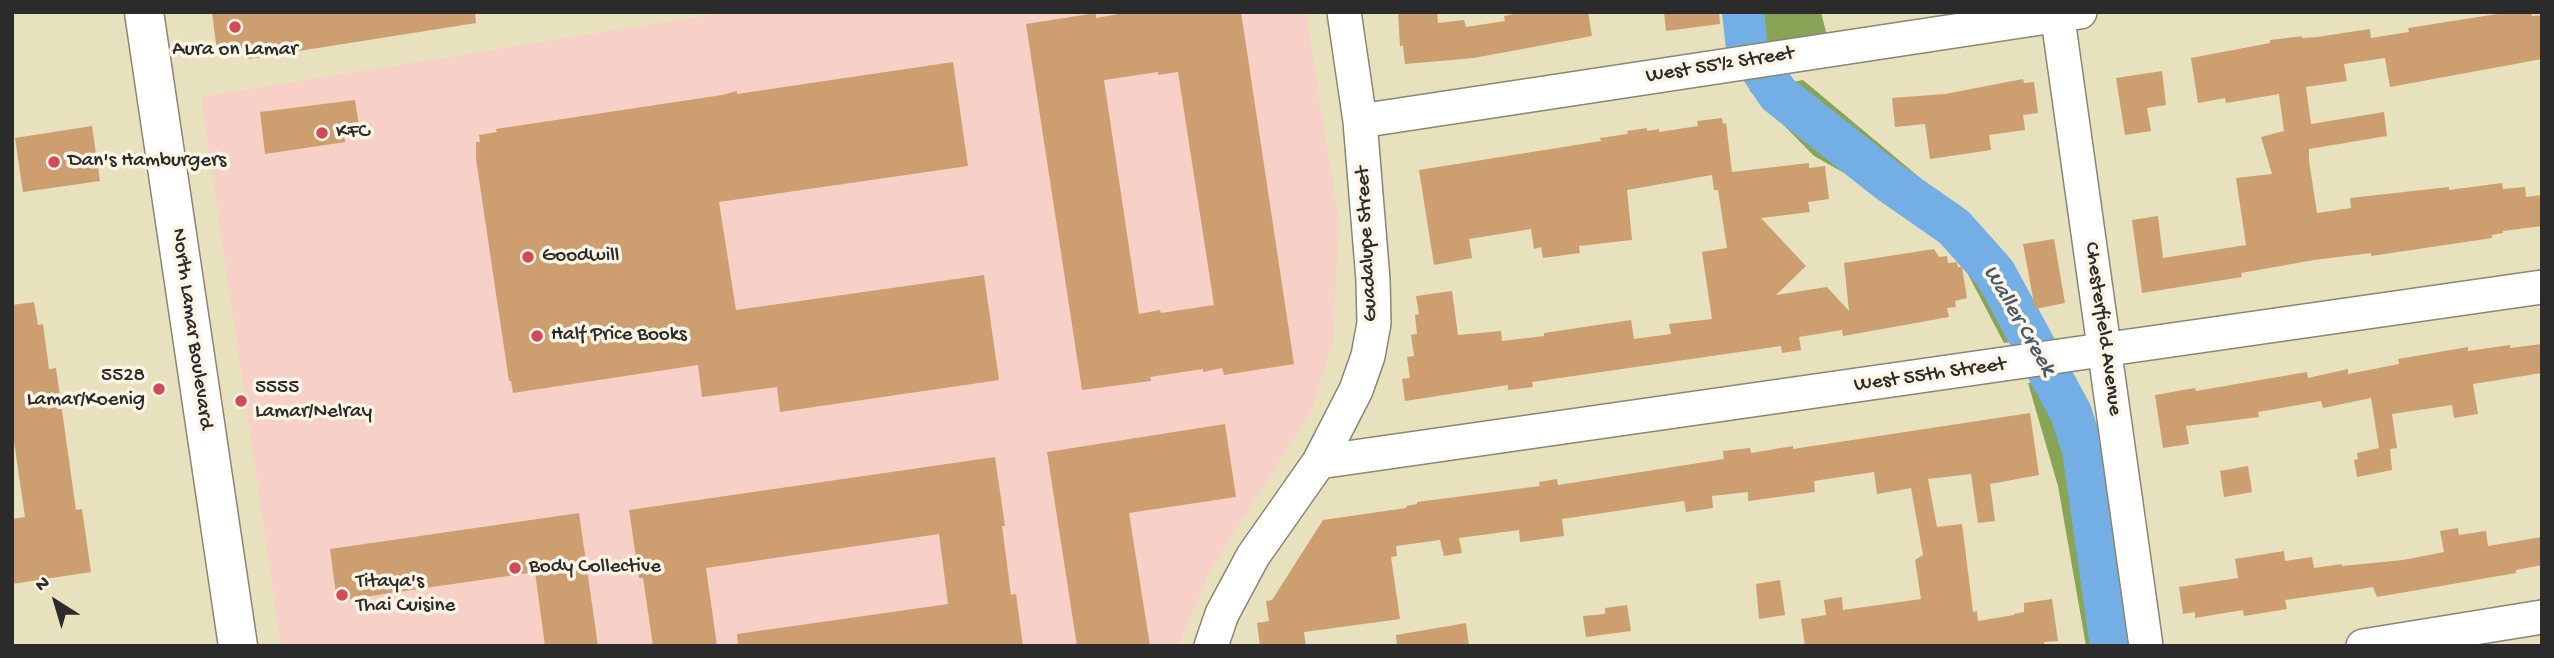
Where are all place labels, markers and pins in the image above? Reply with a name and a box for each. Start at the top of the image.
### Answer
marker: Aura on Lamar [227,19,243,35]
place label: Aura on Lamar [172,38,298,64]
place label: KFC [336,120,370,146]
marker: KFC [314,125,330,141]
place label: Dan's Hamburgers [68,149,226,175]
marker: Dan's Hamburgers [46,154,62,170]
place label: Goodwill [542,244,619,270]
marker: Goodwill [520,249,536,265]
place label: Half Price Books [551,323,687,349]
marker: Half Price Books [529,328,545,344]
place label: 5528 Lamar/Koenig [27,364,145,414]
place label: 5555 Lamar/Nelray [255,376,372,426]
marker: 5528 Lamar/Koenig [151,381,167,397]
marker: 5555 Lamar/Nelray [233,393,249,409]
place label: Body Collective [529,555,661,581]
marker: Body Collective [507,560,523,576]
place label: Titaya's Thai Cuisine [356,570,455,620]
marker: Titaya's Thai Cuisine [334,587,350,603]

